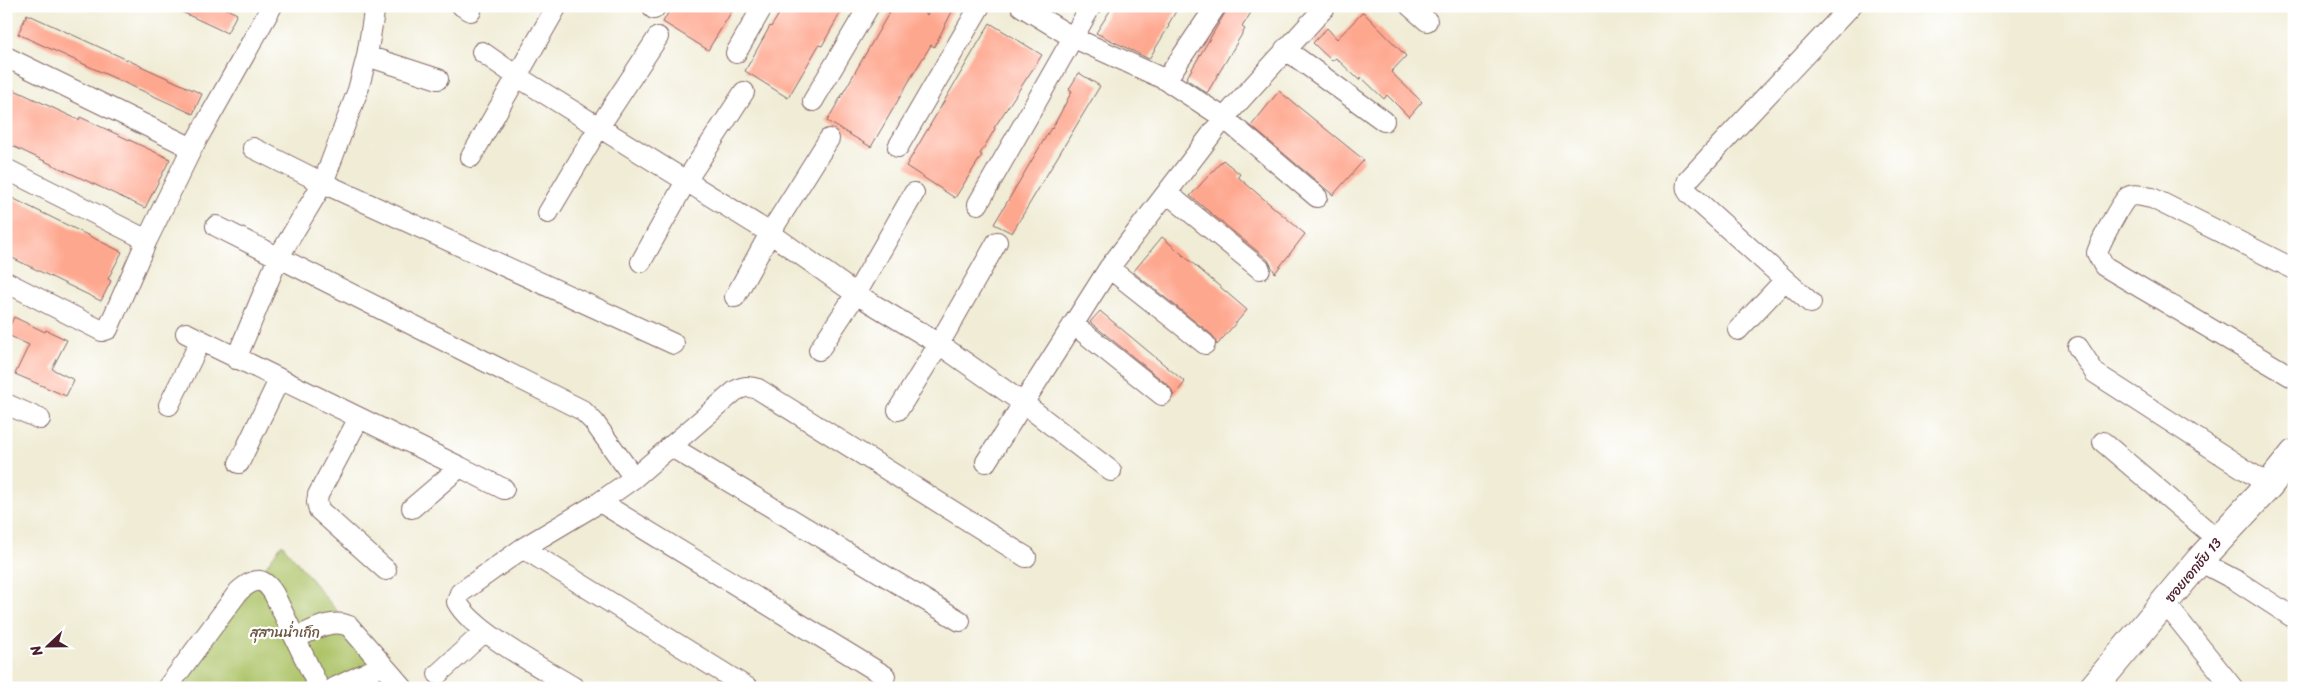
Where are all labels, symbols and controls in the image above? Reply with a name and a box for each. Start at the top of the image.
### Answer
street label: ซอยเอกชัย 13 [2158,532,2229,609]
park label: สุสานน่ำเก็ก [249,620,320,645]
north arrow [22,622,72,672]
text: N [23,641,50,661]

